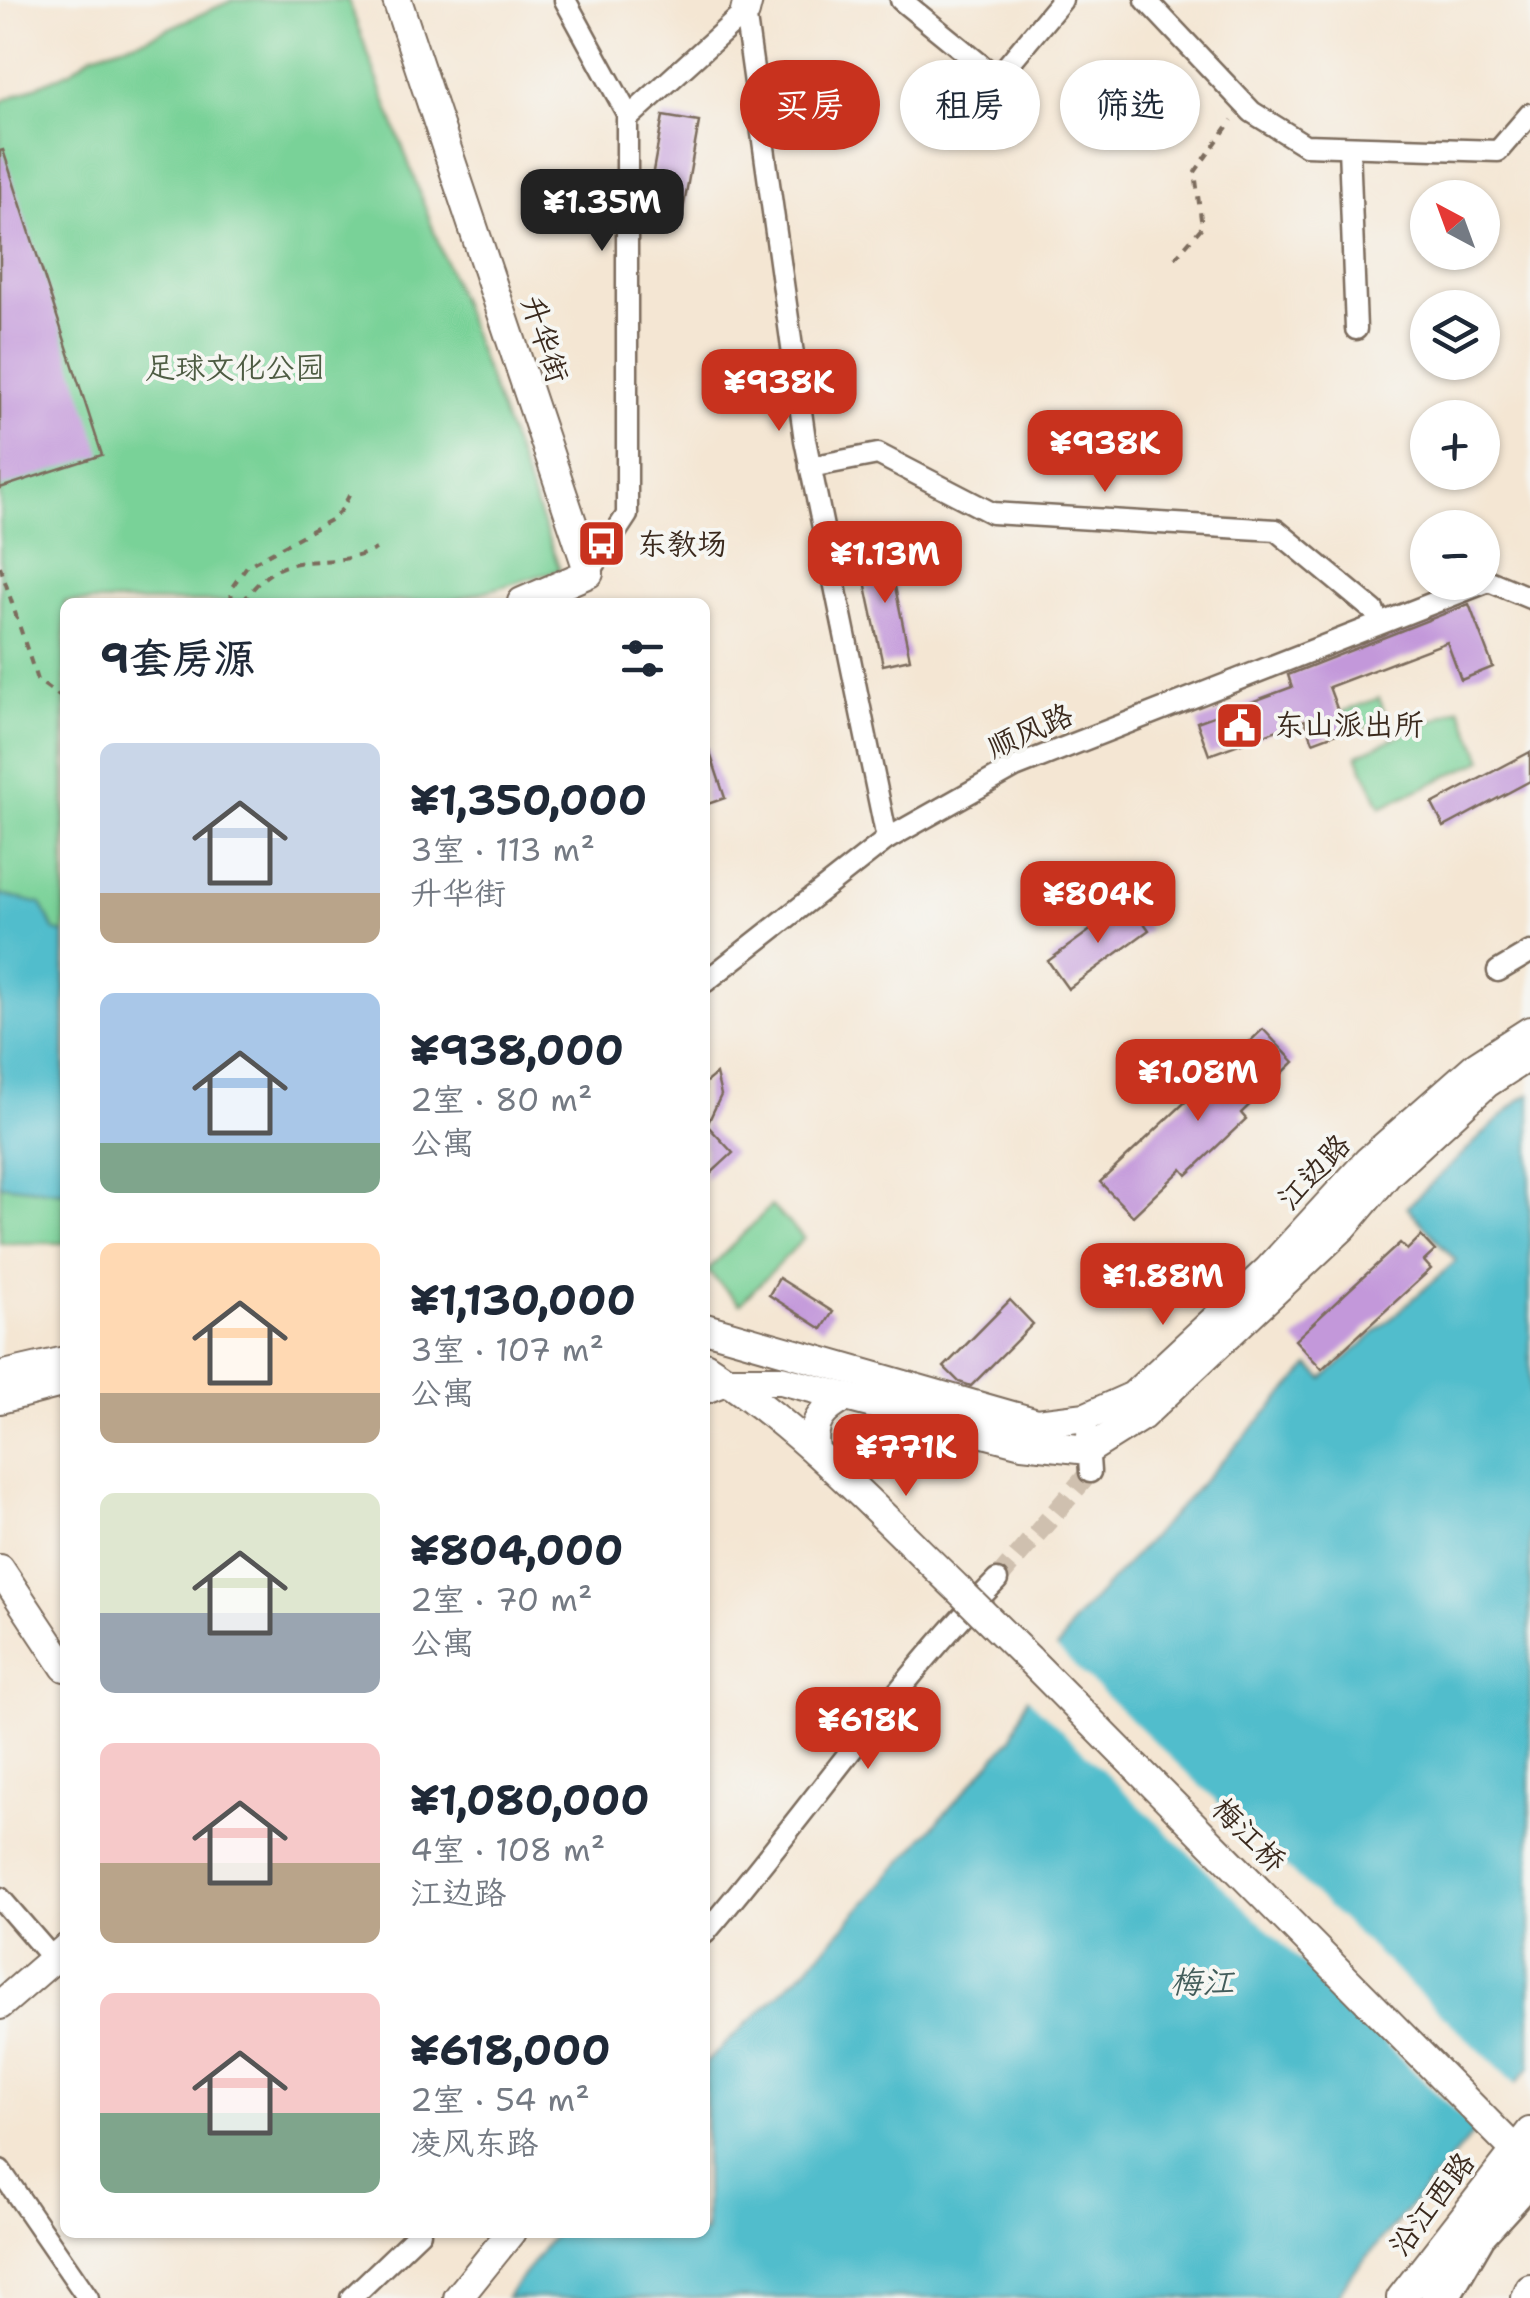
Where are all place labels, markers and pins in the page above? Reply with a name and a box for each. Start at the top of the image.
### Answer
pin: ¥1.35M [521,169,683,254]
pin: ¥938K [709,349,849,434]
pin: ¥938K [1035,410,1175,495]
bus stop icon: 东教场 [576,518,628,570]
pin: ¥1.13M [804,521,966,606]
place label: 东教场 [637,523,727,564]
public building icon: 东山派出所 [1213,699,1265,751]
place label: 东山派出所 [1274,704,1424,745]
pin: ¥804K [1028,861,1168,946]
pin: ¥1.08M [1117,1039,1279,1124]
pin: ¥1.88M [1082,1243,1244,1328]
pin: ¥771K [836,1414,976,1499]
pin: ¥618K [798,1687,938,1772]

